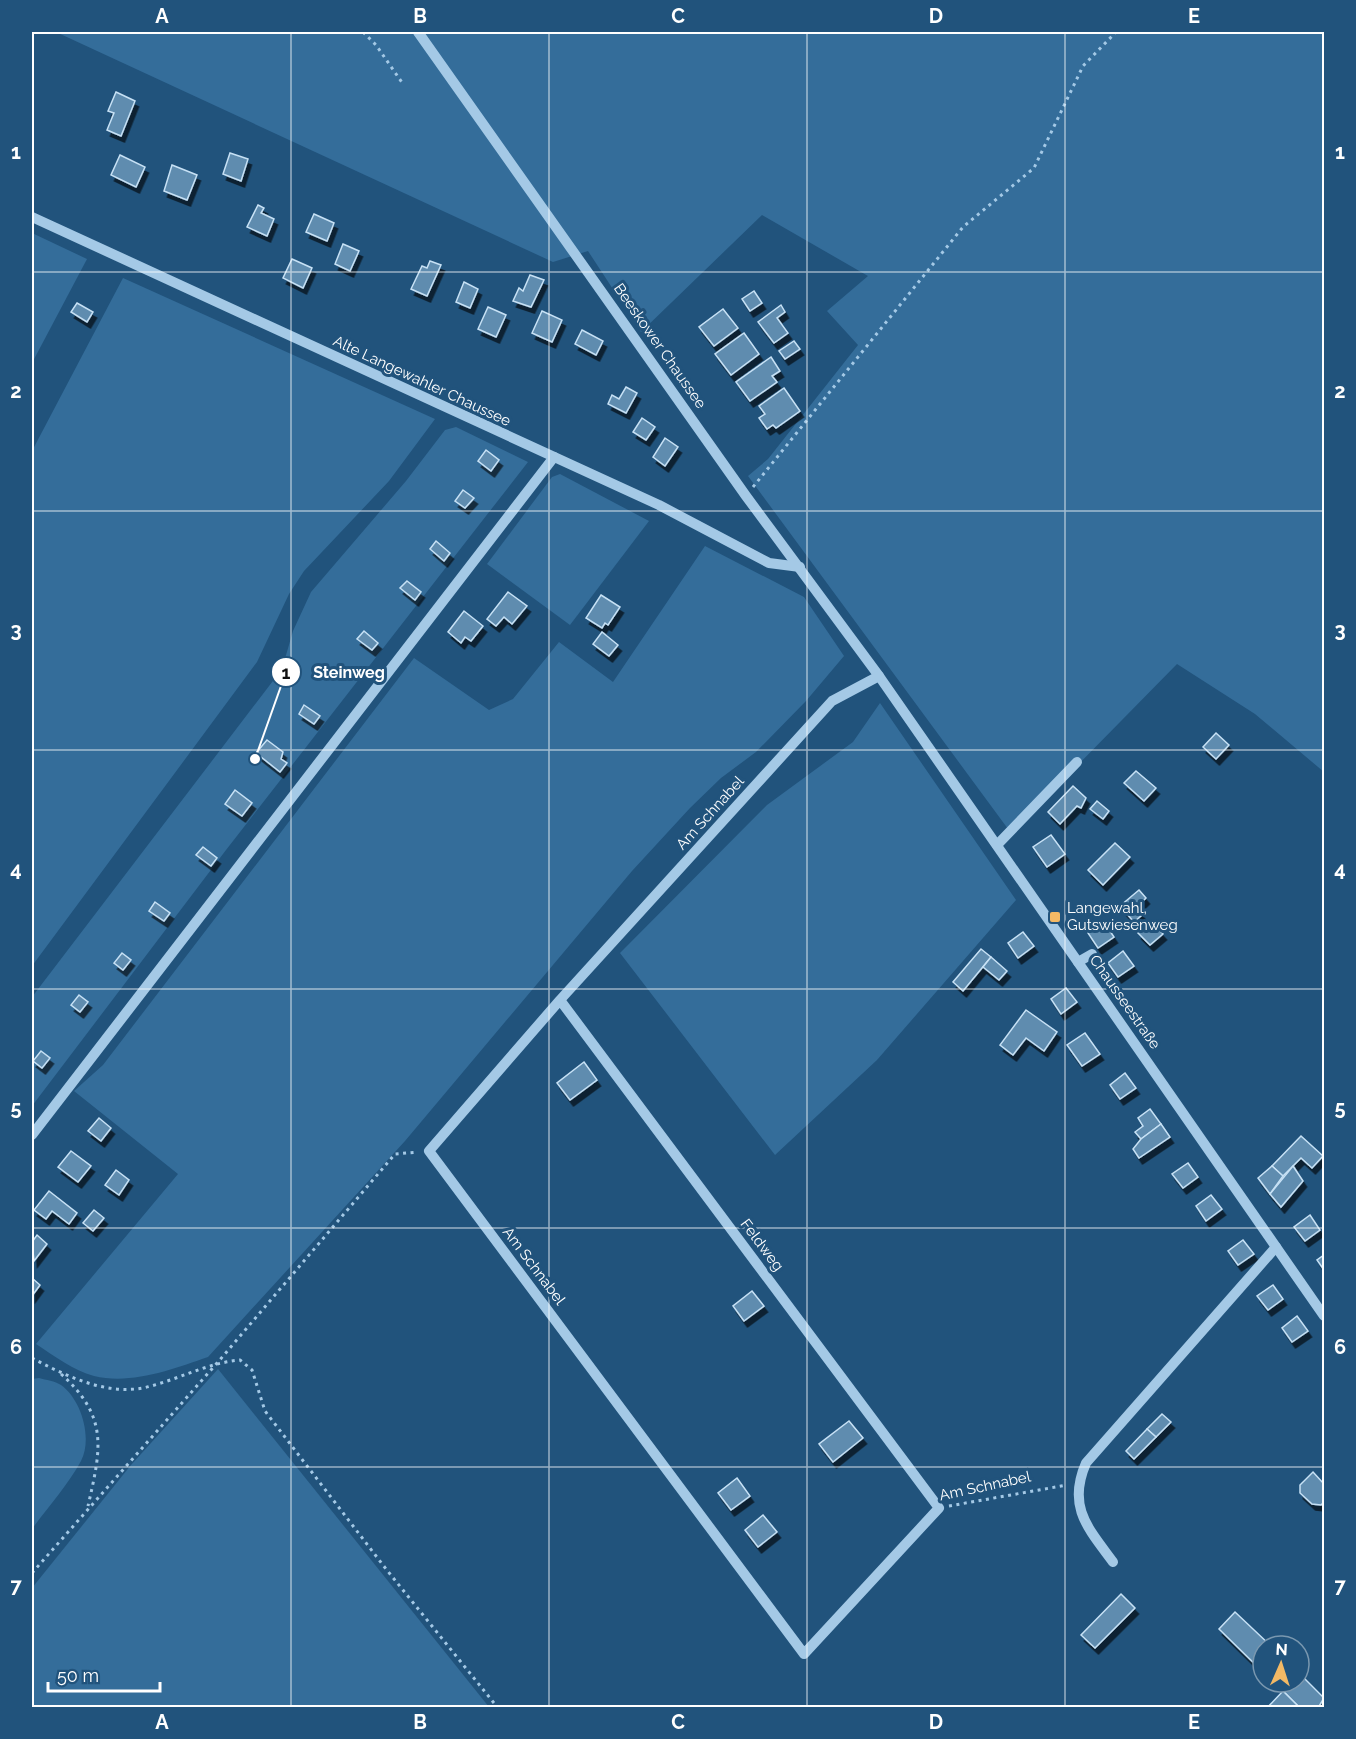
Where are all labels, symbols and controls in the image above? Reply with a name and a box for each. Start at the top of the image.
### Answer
text: A [155,4,169,28]
text: B [413,4,427,28]
text: C [671,4,685,28]
text: D [929,4,943,28]
text: E [1188,4,1200,28]
text: 1 [11,140,21,164]
text: 1 [1335,140,1345,164]
street label: Beeskower Chaussee [610,280,710,412]
street label: Alte Langewahler Chaussee [330,332,514,430]
text: 2 [10,379,22,403]
text: 2 [1334,379,1346,403]
text: 3 [10,618,22,642]
text: 3 [1334,618,1346,642]
callout: Steinweg [271,655,397,689]
text: 1 [282,662,291,683]
text: Steinweg [313,663,385,682]
street label: Am Schnabel [672,772,748,854]
text: 4 [10,857,22,881]
text: 4 [1334,857,1346,881]
place label: Langewahl, Gutswiesenweg [1067,899,1178,934]
marker: Langewahl, Gutswiesenweg [1048,910,1062,924]
street label: Chausseestraße [1086,951,1164,1053]
text: 5 [10,1096,22,1120]
text: 5 [1334,1096,1346,1120]
street label: Feldweg [737,1215,787,1275]
street label: Am Schnabel [499,1223,570,1309]
text: 6 [10,1335,22,1359]
text: 6 [1334,1335,1346,1359]
street label: Am Schnabel [938,1467,1033,1504]
text: 7 [10,1574,22,1598]
text: 7 [1334,1574,1346,1598]
north arrow [1251,1634,1311,1694]
text: N [1275,1640,1288,1659]
scale bar [48,1655,160,1693]
text: 50 m [57,1665,99,1686]
text: A [155,1710,169,1734]
text: B [413,1710,427,1734]
text: C [671,1710,685,1734]
text: D [929,1710,943,1734]
text: E [1188,1710,1200,1734]

